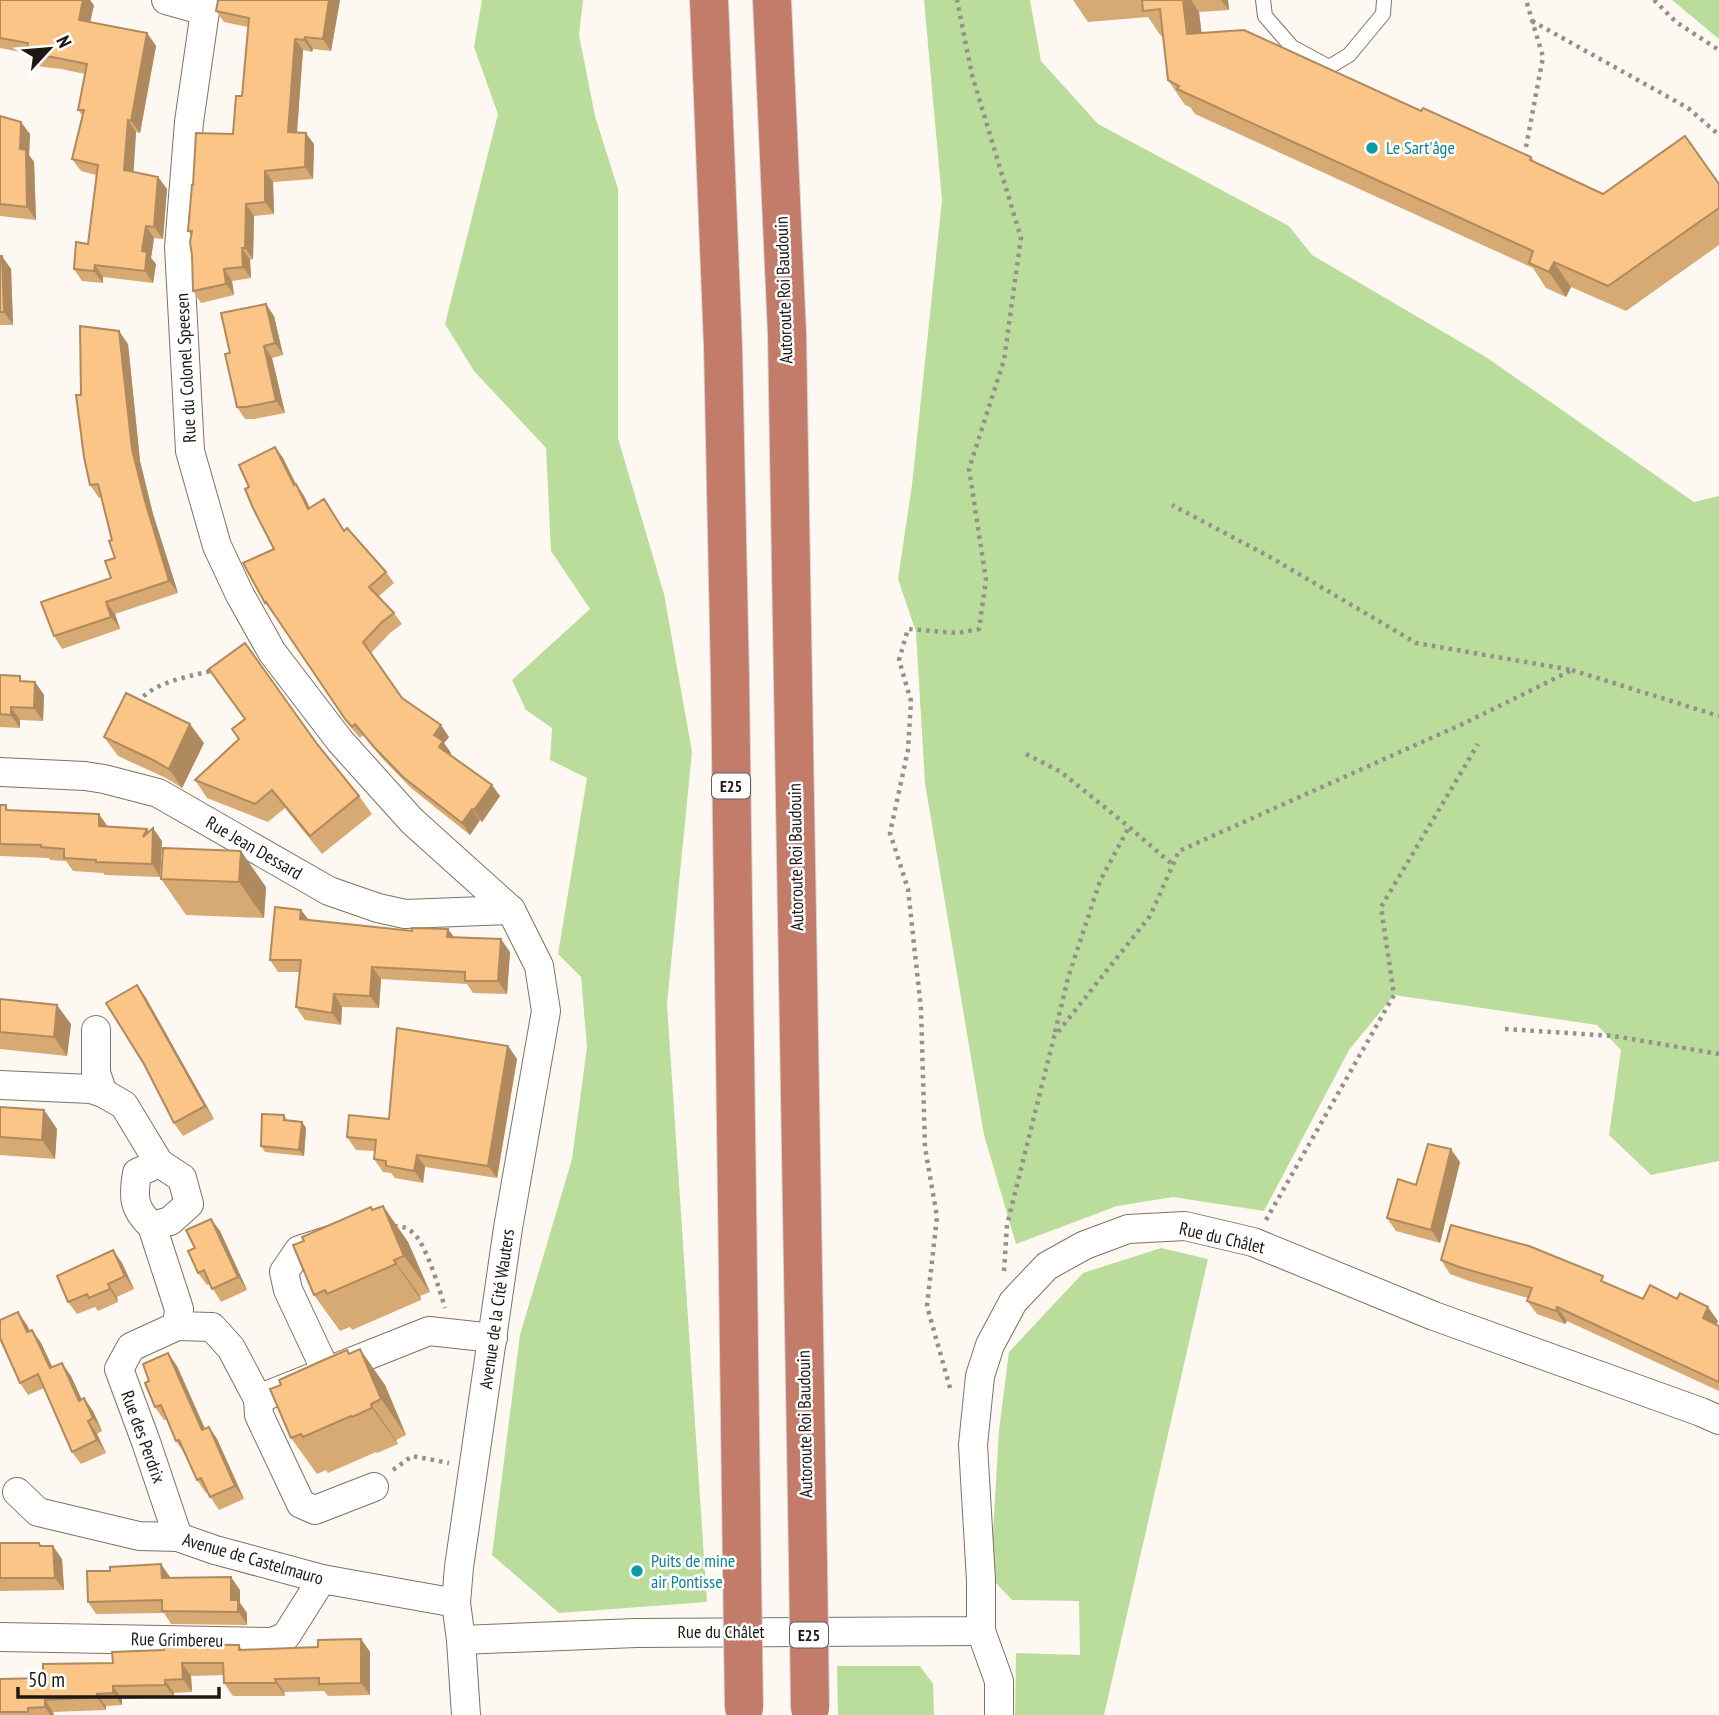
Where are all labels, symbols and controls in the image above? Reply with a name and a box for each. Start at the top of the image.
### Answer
north arrow [14,14,84,84]
text: N [51,32,77,51]
place label: Le Sart'âge [1386,136,1455,159]
marker: Le Sart'âge [1364,140,1380,156]
street label: Autoroute Roi Baudouin [769,216,798,364]
street label: Rue du Colonel Speesen [170,293,201,443]
road number: E25 [712,774,750,799]
street label: Autoroute Roi Baudouin [783,783,808,931]
street label: Rue Jean Dessard [202,811,306,884]
street label: Rue du Châlet [1177,1217,1267,1259]
street label: Avenue de la Cité Wauters [474,1227,519,1390]
street label: Autoroute Roi Baudouin [792,1350,817,1498]
street label: Rue des Perdrix [116,1387,171,1487]
street label: Avenue de Castelmauro [180,1527,326,1590]
place label: Puits de mine air Pontisse [651,1549,735,1593]
marker: Puits de mine air Pontisse [629,1563,645,1579]
street label: Rue du Châlet [677,1620,765,1643]
road number: E25 [790,1623,828,1648]
street label: Rue Grimbereu [131,1627,223,1652]
scale bar [18,1656,219,1700]
text: 50 m [28,1666,65,1693]

